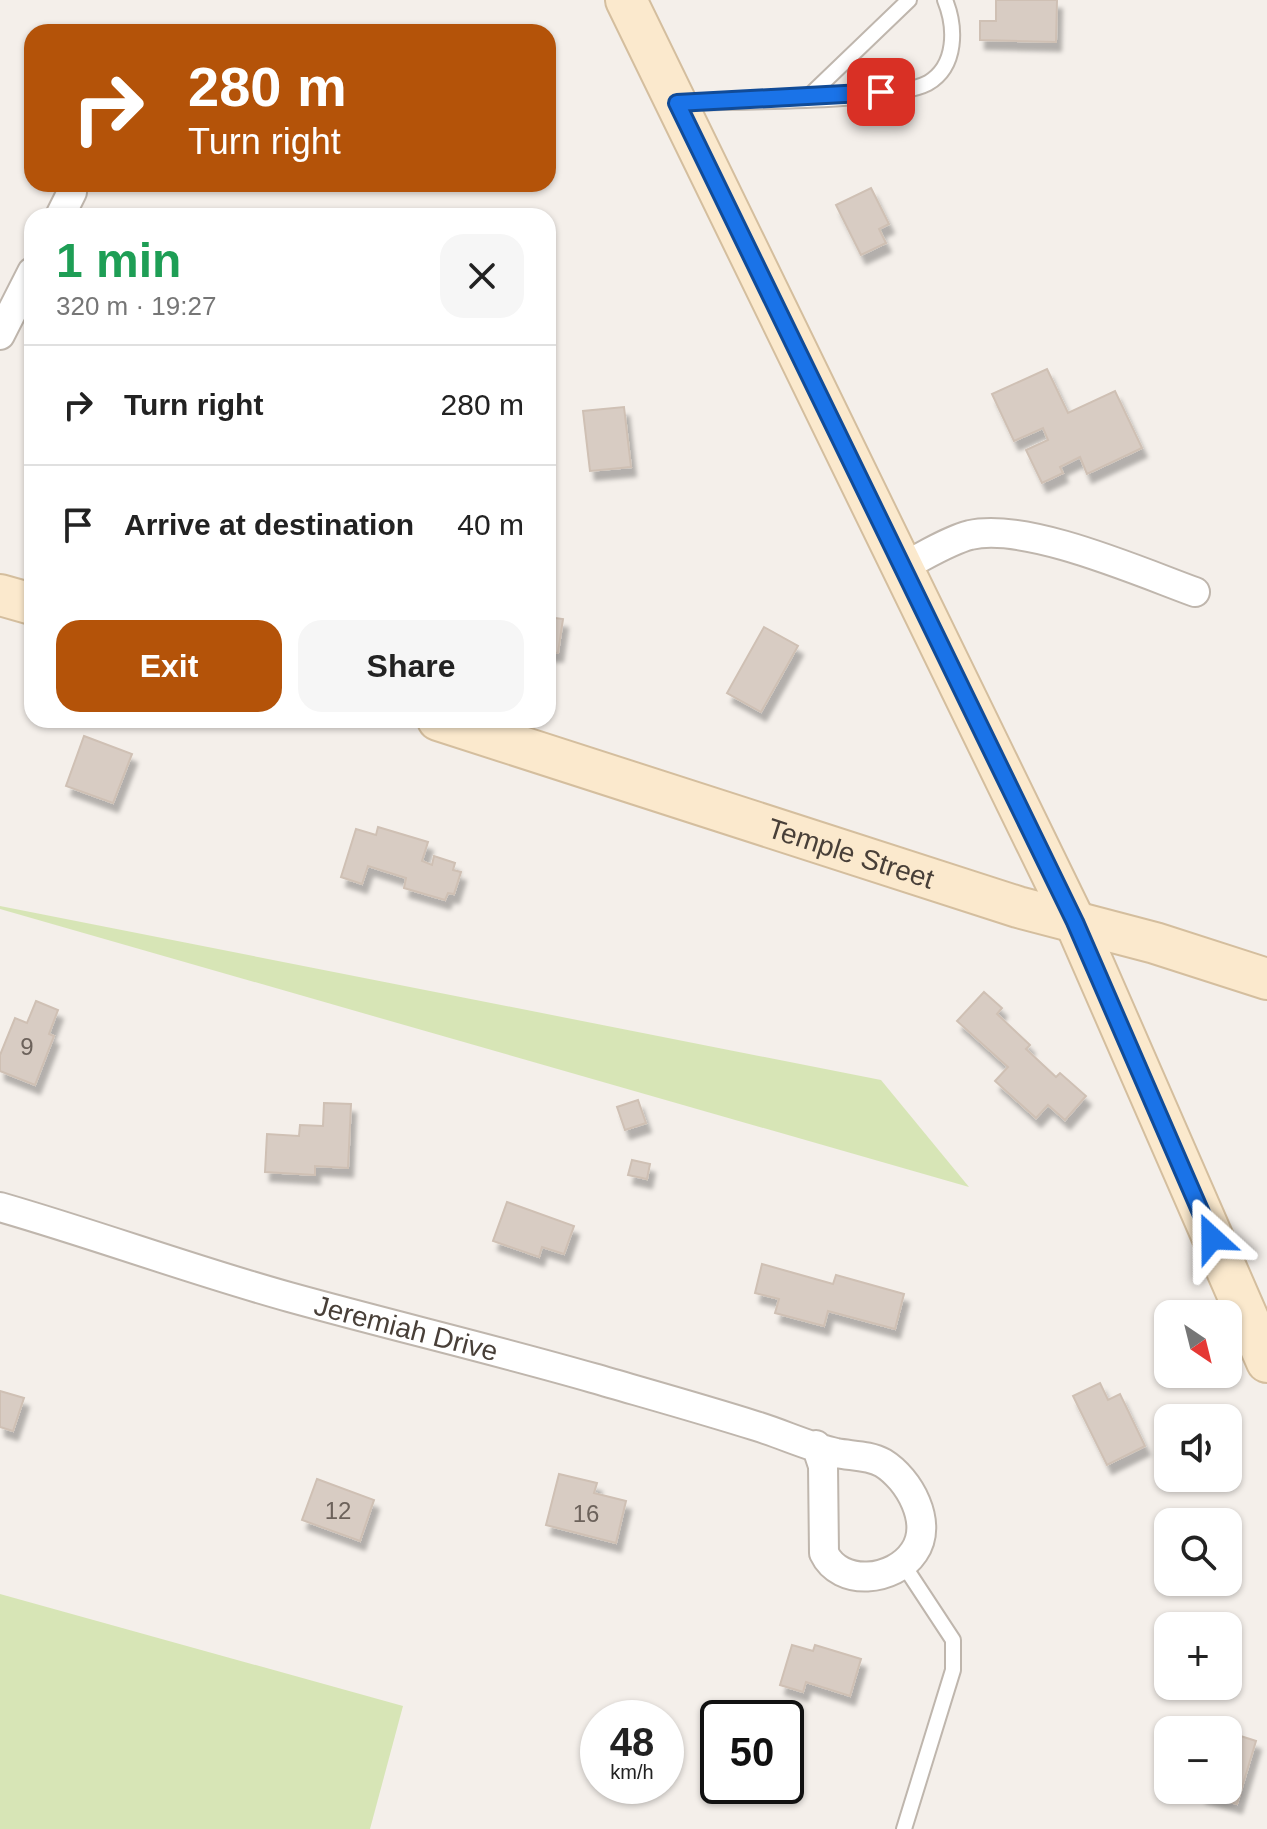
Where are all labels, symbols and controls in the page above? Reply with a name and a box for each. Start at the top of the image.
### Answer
text: 280 m [188,55,347,118]
icon: right [56,56,160,160]
pin [847,58,915,126]
icon: arrive [859,70,903,114]
text: Turn right [188,121,341,162]
text: 1 min [56,234,181,287]
button: close [440,234,524,318]
text: 320 m · 19:27 [56,291,216,321]
icon: right [56,383,100,427]
text: Turn right [124,388,263,421]
text: 280 m [441,388,524,421]
icon: arrive [56,503,100,547]
text: Arrive at destination [124,508,414,541]
text: 40 m [457,508,524,541]
button: Exit [56,620,282,712]
button: Share [298,620,524,712]
street label: Temple Street [764,812,938,895]
house number: 9 [20,1033,34,1060]
position arrow [1170,1196,1254,1280]
street label: Jeremiah Drive [311,1289,501,1367]
north arrow [1154,1300,1242,1388]
map controls [1154,1300,1242,1804]
button: sound [1154,1404,1242,1492]
house number: 12 [325,1497,351,1524]
house number: 16 [573,1500,599,1527]
button: search [1154,1508,1242,1596]
button: + [1154,1612,1242,1700]
speed limit sign: 50 [700,1700,804,1804]
button: − [1154,1716,1242,1804]
text: 48 [610,1720,654,1764]
text: km/h [610,1761,654,1783]

